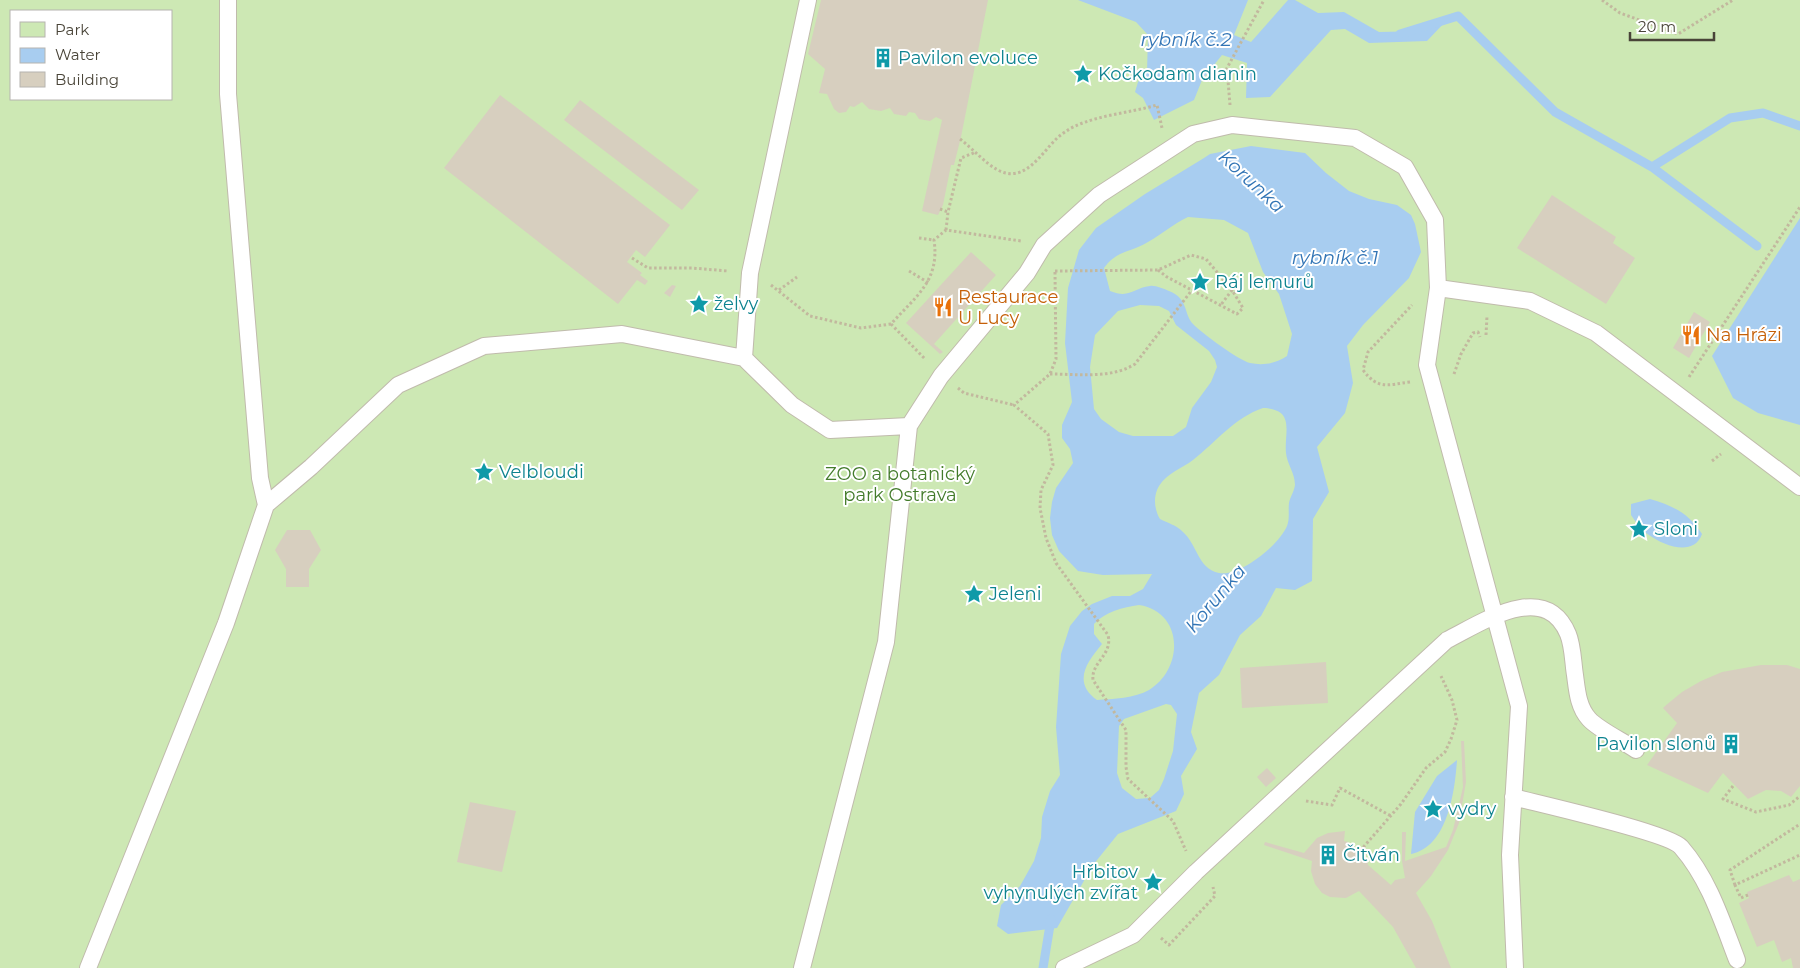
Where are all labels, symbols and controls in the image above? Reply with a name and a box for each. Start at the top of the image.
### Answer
legend [10,10,172,100]
scale bar [1630,10,1714,42]
text: 20 m [1638,17,1676,36]
text: Park [55,20,89,39]
water label: rybník č.2 [1141,28,1232,51]
text: Water [55,45,101,64]
building icon: Pavilon evoluce [872,47,894,69]
place label: Pavilon evoluce [898,47,1038,69]
place icon: Kočkodam dianin [1072,63,1094,85]
place label: Kočkodam dianin [1098,63,1257,85]
text: Building [55,70,119,89]
water label: Korunka [1214,145,1290,218]
water label: rybník č.1 [1292,246,1378,269]
place icon: Ráj lemurů [1189,271,1211,293]
place label: Ráj lemurů [1215,271,1314,293]
place label: Restaurace U Lucy [958,286,1058,329]
place icon: želvy [688,293,710,315]
place label: želvy [714,293,758,315]
restaurant icon: Restaurace U Lucy [932,296,954,318]
restaurant icon: Na Hrázi [1680,324,1702,346]
place label: Na Hrázi [1706,324,1782,346]
place icon: Velbloudi [473,461,495,483]
place label: Velbloudi [499,461,584,483]
park label: ZOO a botanický park Ostrava [825,463,975,506]
place icon: Sloni [1628,518,1650,540]
place label: Sloni [1654,518,1698,540]
water label: Korunka [1180,559,1251,637]
place icon: Jeleni [963,583,985,605]
place label: Jeleni [988,583,1042,605]
place label: Pavilon slonů [1596,733,1716,755]
building icon: Pavilon slonů [1720,733,1742,755]
place icon: vydry [1422,798,1444,820]
place label: vydry [1448,798,1496,820]
building icon: Čitván [1317,844,1339,866]
place label: Čitván [1343,844,1400,866]
place label: Hřbitov vyhynulých zvířat [984,861,1138,904]
place icon: Hřbitov vyhynulých zvířat [1142,871,1164,893]

